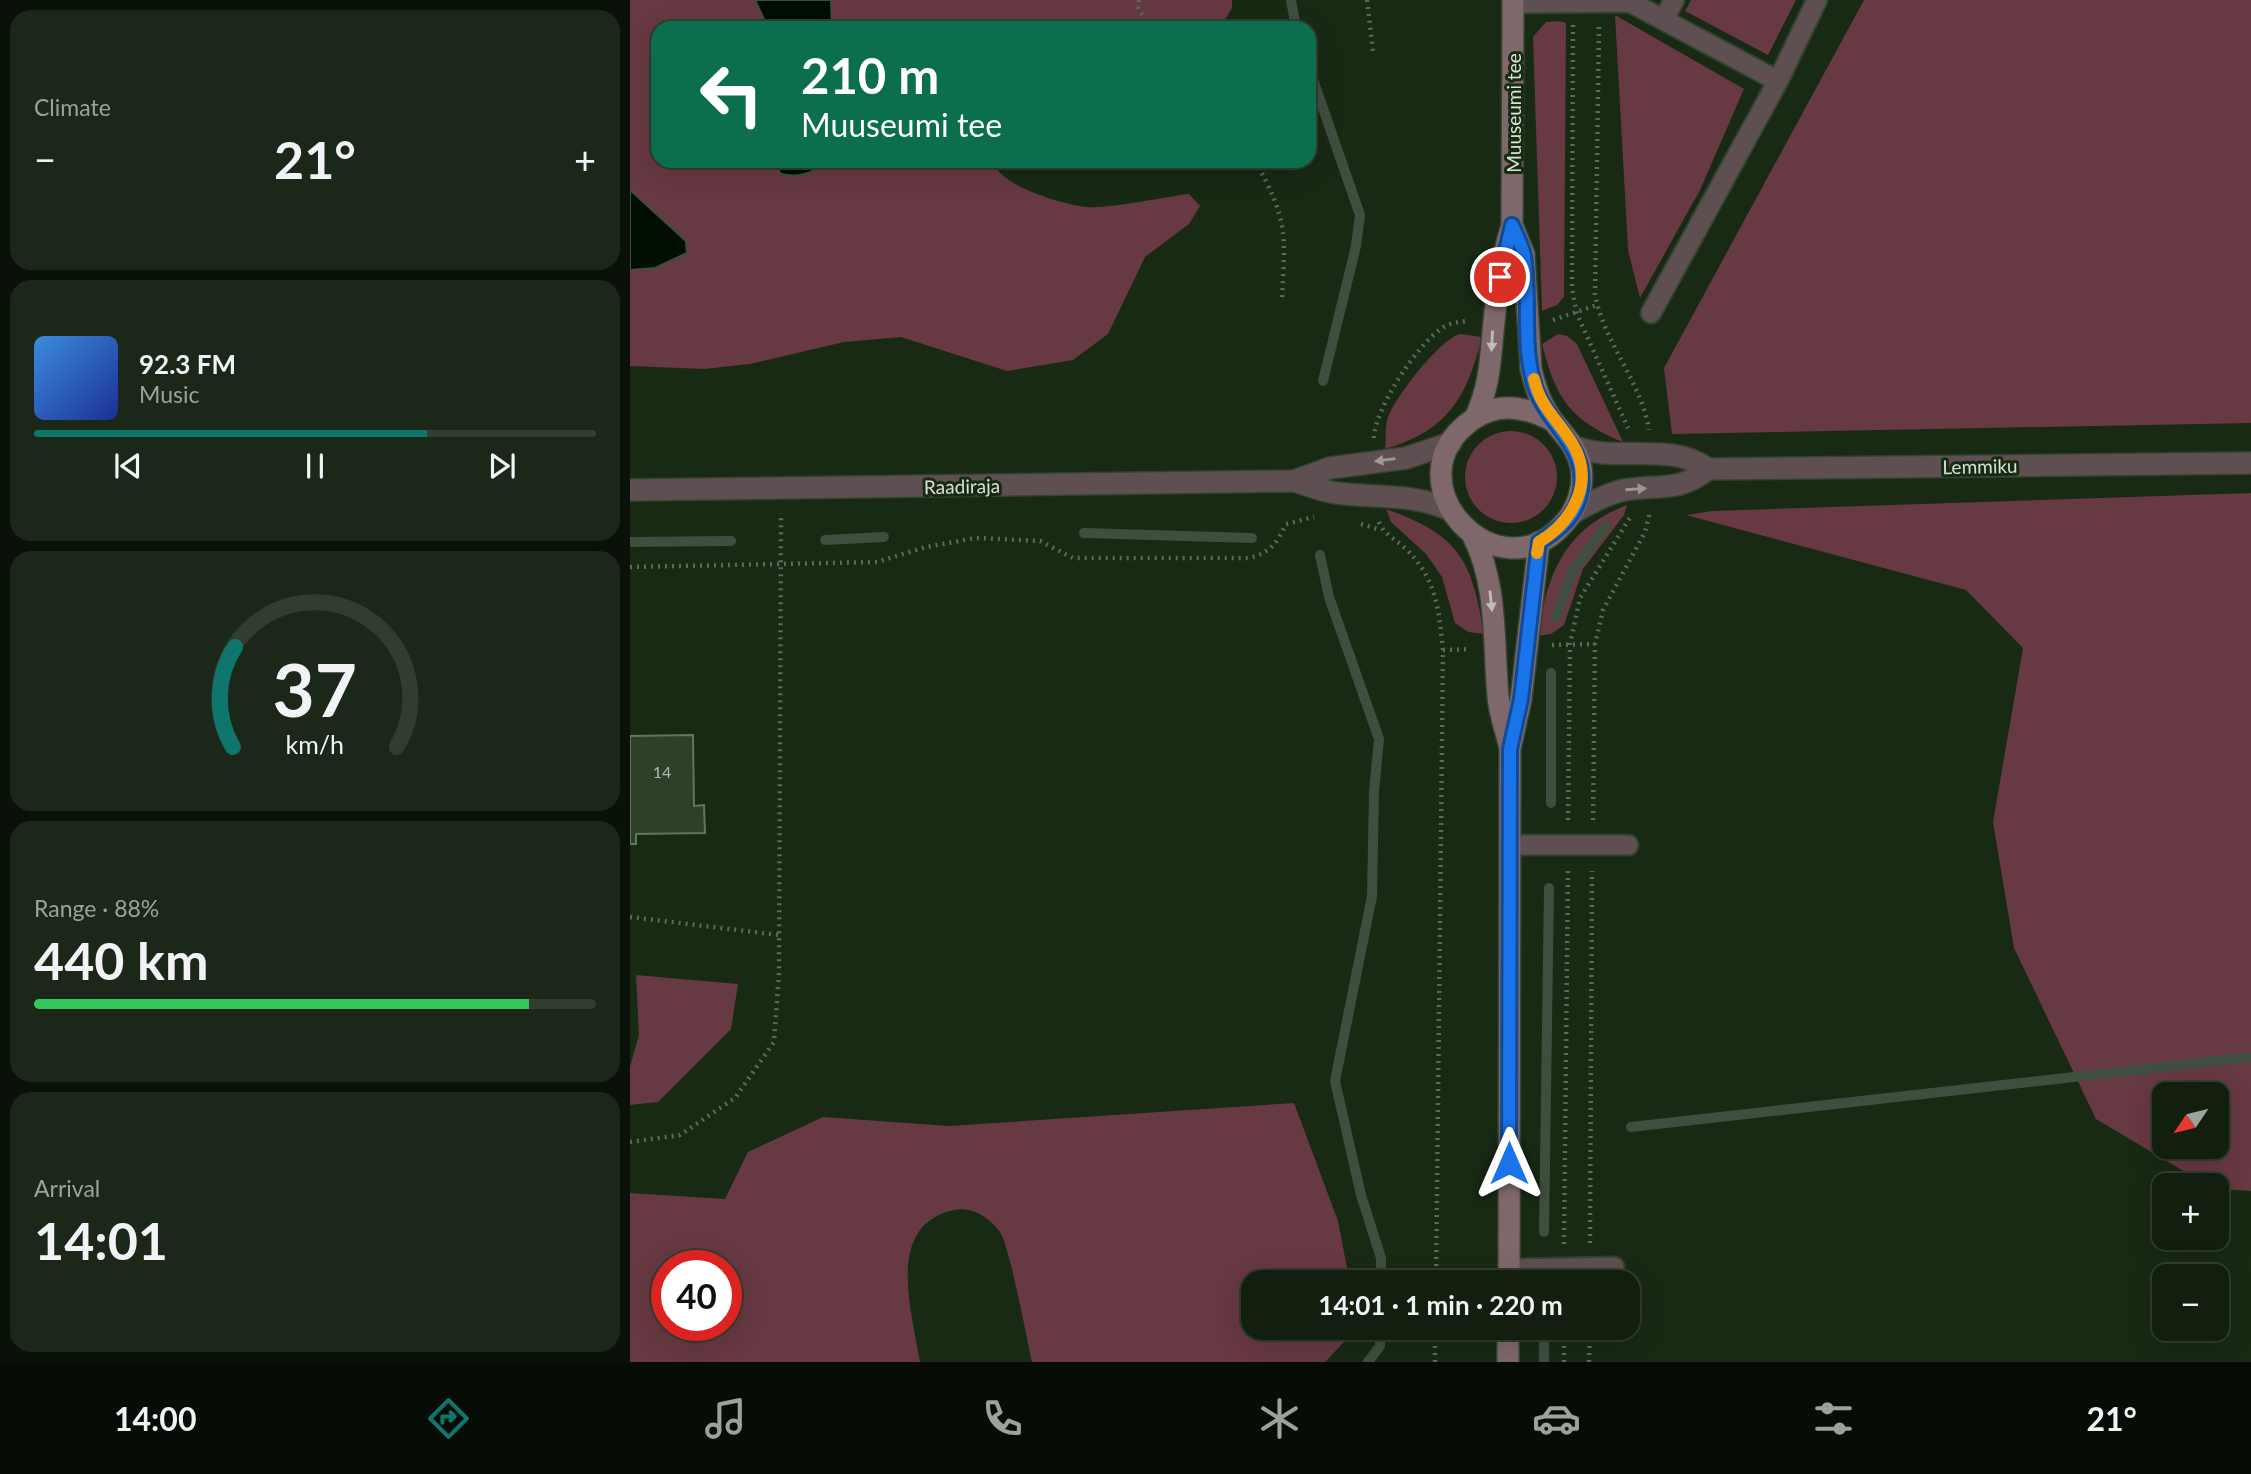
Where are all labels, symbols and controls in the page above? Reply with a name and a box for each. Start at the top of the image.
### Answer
text: 210 m [801,46,939,104]
icon: left [686,49,777,140]
street label: Muuseumi tee [1502,53,1525,173]
text: Climate [34,93,111,121]
text: Muuseumi tee [801,105,1002,144]
text: 21° [274,128,356,190]
text: − [34,136,56,182]
text: + [574,136,596,182]
pin [1470,247,1530,307]
icon: arrive [1481,258,1519,296]
one-way arrow [1487,330,1498,352]
text: 92.3 FM [139,348,236,380]
text: Music [139,380,199,408]
icon: previous [109,447,147,485]
icon: pause [296,447,334,485]
icon: next [483,447,521,485]
street label: Lemmiku [1942,454,2018,478]
one-way arrow [1374,455,1396,466]
street label: Raadiraja [924,474,1000,498]
one-way arrow [1625,483,1647,494]
one-way arrow [1486,590,1497,612]
text: 37 [273,645,357,733]
text: km/h [286,729,344,759]
house number: 14 [653,762,671,781]
text: Range · 88% [34,894,159,922]
text: 440 km [34,929,208,991]
north arrow [2152,1082,2230,1158]
map controls [2152,1082,2229,1341]
position arrow [1472,1126,1546,1200]
button: + [2152,1173,2229,1250]
text: Arrival [34,1174,100,1202]
text: 14:01 [34,1209,168,1271]
speed limit sign: 40 [651,1250,742,1341]
button: − [2152,1264,2229,1341]
text: 14:01 · 1 min · 220 m [1318,1289,1563,1321]
icon: directions [424,1394,473,1443]
icon: music [701,1394,750,1443]
icon: phone [978,1394,1027,1443]
icon: climate [1255,1394,1304,1443]
icon: car [1532,1394,1581,1443]
icon: filters [1809,1394,1858,1443]
text: 14:00 [114,1399,196,1438]
text: 21° [2086,1399,2137,1438]

